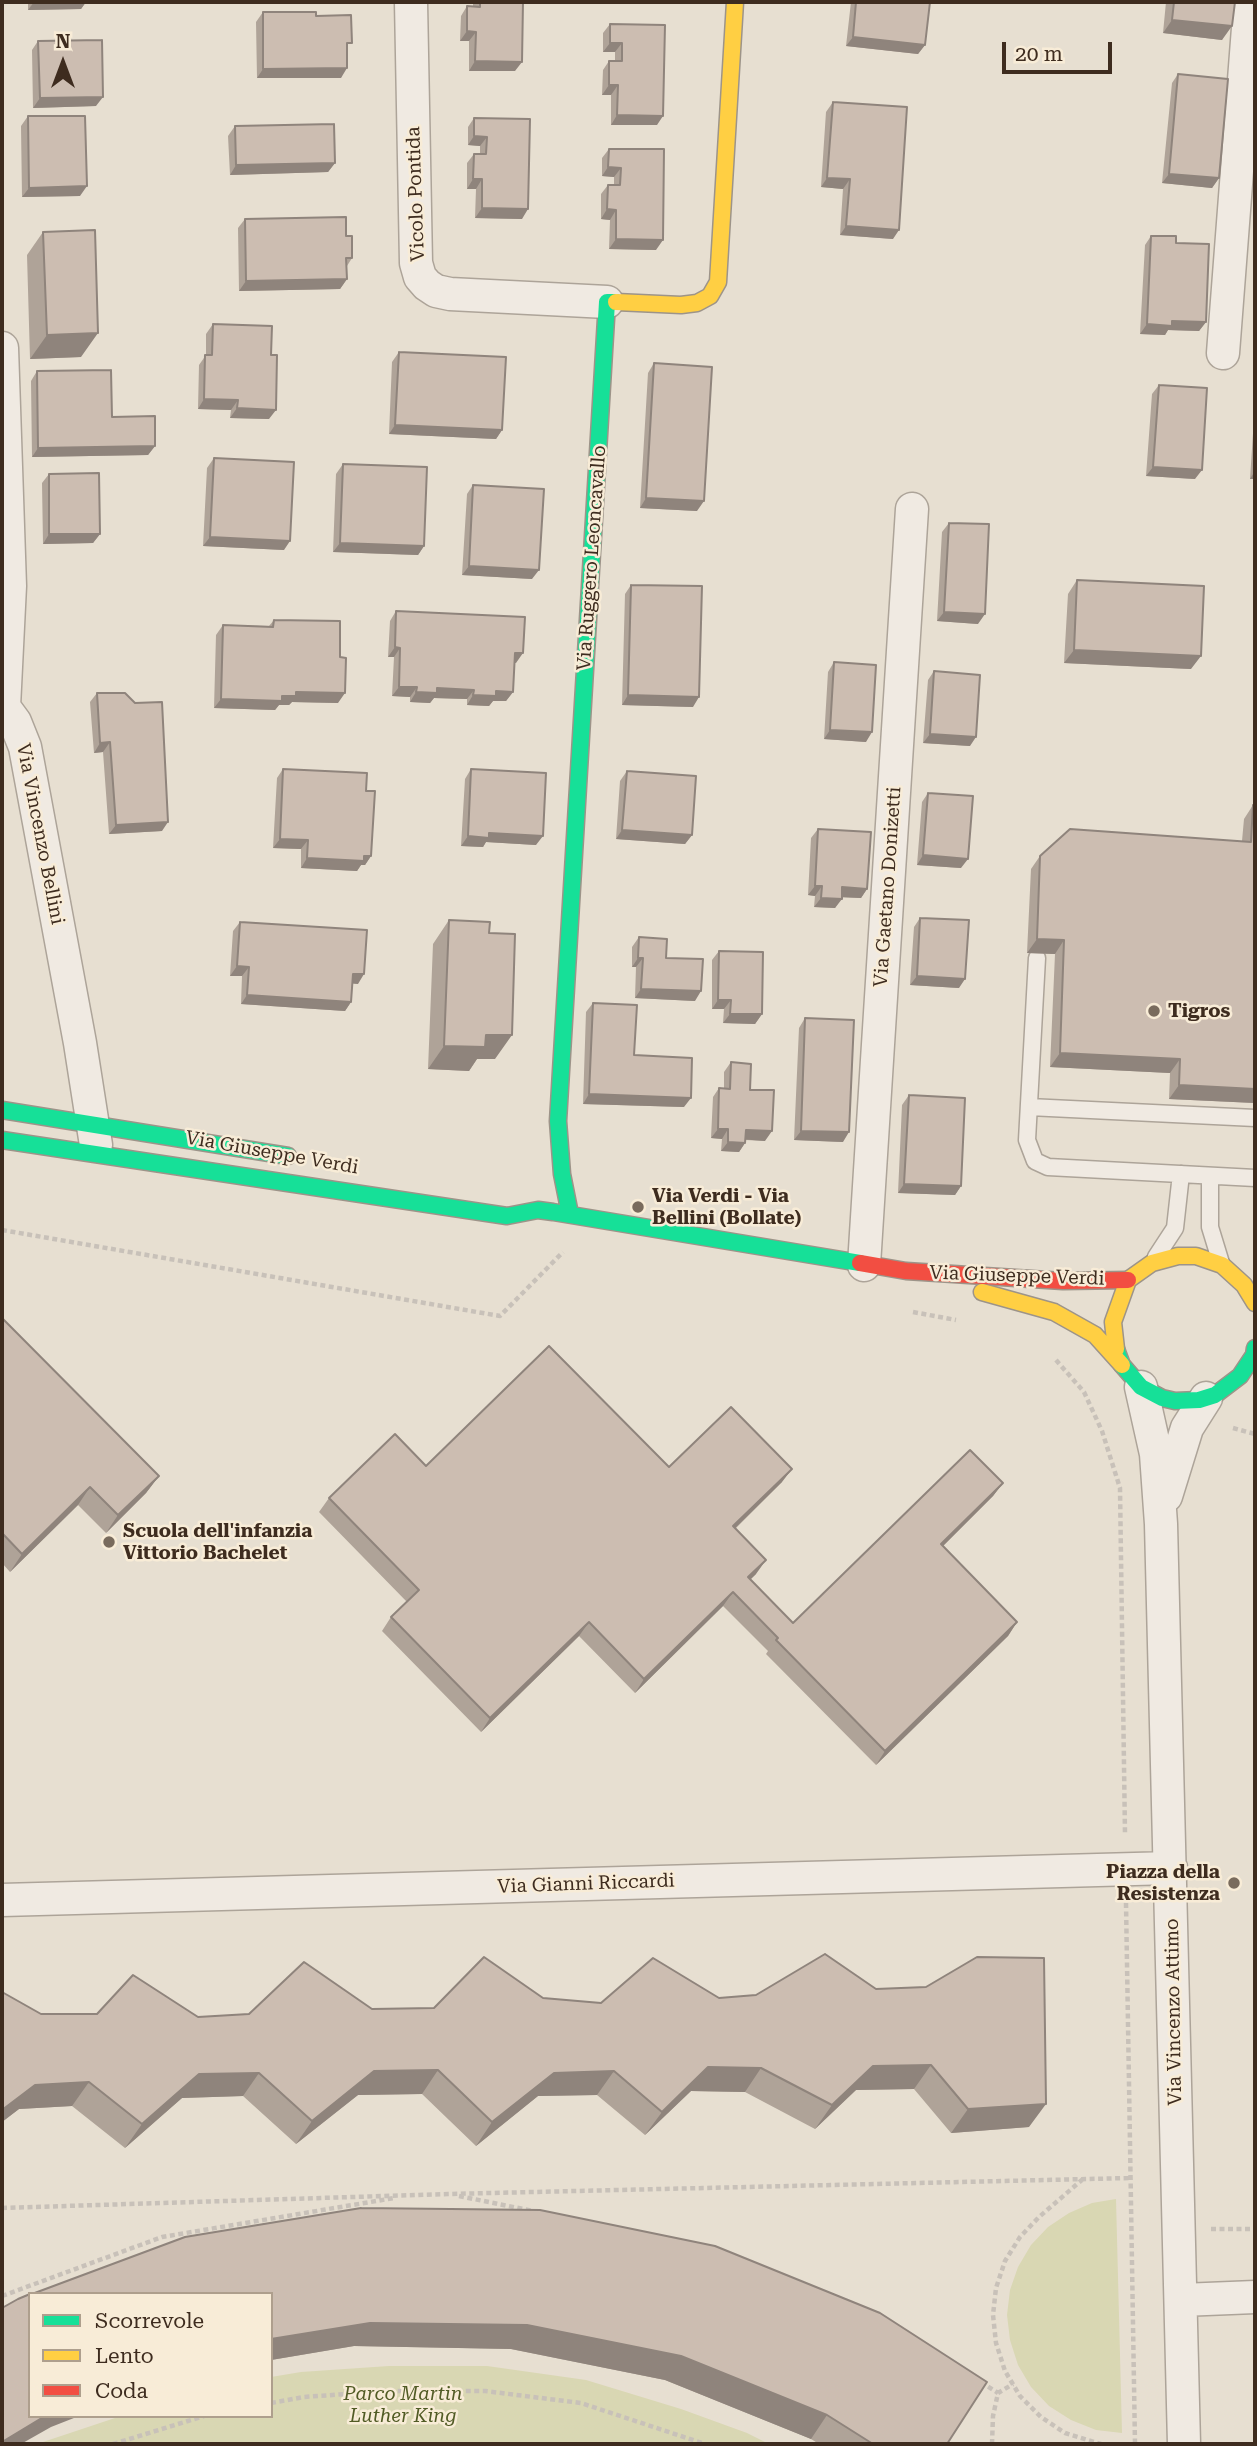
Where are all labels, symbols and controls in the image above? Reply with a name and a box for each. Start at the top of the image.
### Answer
north arrow [28,28,98,98]
scale bar [1005,28,1115,72]
text: N [56,30,70,53]
text: 20 m [1015,42,1063,66]
street label: Vicolo Pontida [402,126,430,262]
street label: Via Ruggero Leoncavallo [573,444,611,672]
street label: Via Vincenzo Bellini [11,742,69,926]
street label: Via Gaetano Donizetti [870,786,906,988]
place label: Tigros [1168,1000,1230,1022]
marker: Tigros [1146,1003,1162,1019]
street label: Via Giuseppe Verdi [184,1127,360,1179]
place label: Via Verdi - Via Bellini (Bollate) [652,1185,801,1229]
marker: Via Verdi - Via Bellini (Bollate) [630,1199,646,1215]
street label: Via Giuseppe Verdi [929,1262,1105,1290]
place label: Scuola dell'infanzia Vittorio Bachelet [123,1520,312,1564]
marker: Scuola dell'infanzia Vittorio Bachelet [101,1534,117,1550]
place label: Piazza della Resistenza [1106,1861,1220,1905]
street label: Via Gianni Riccardi [497,1870,675,1898]
marker: Piazza della Resistenza [1226,1875,1242,1891]
street label: Via Vincenzo Attimo [1161,1918,1187,2106]
legend [28,2292,273,2418]
text: Scorrevole [95,2309,204,2333]
text: Lento [95,2344,154,2368]
text: Coda [95,2379,148,2403]
park label: Parco Martin Luther King [343,2383,463,2427]

